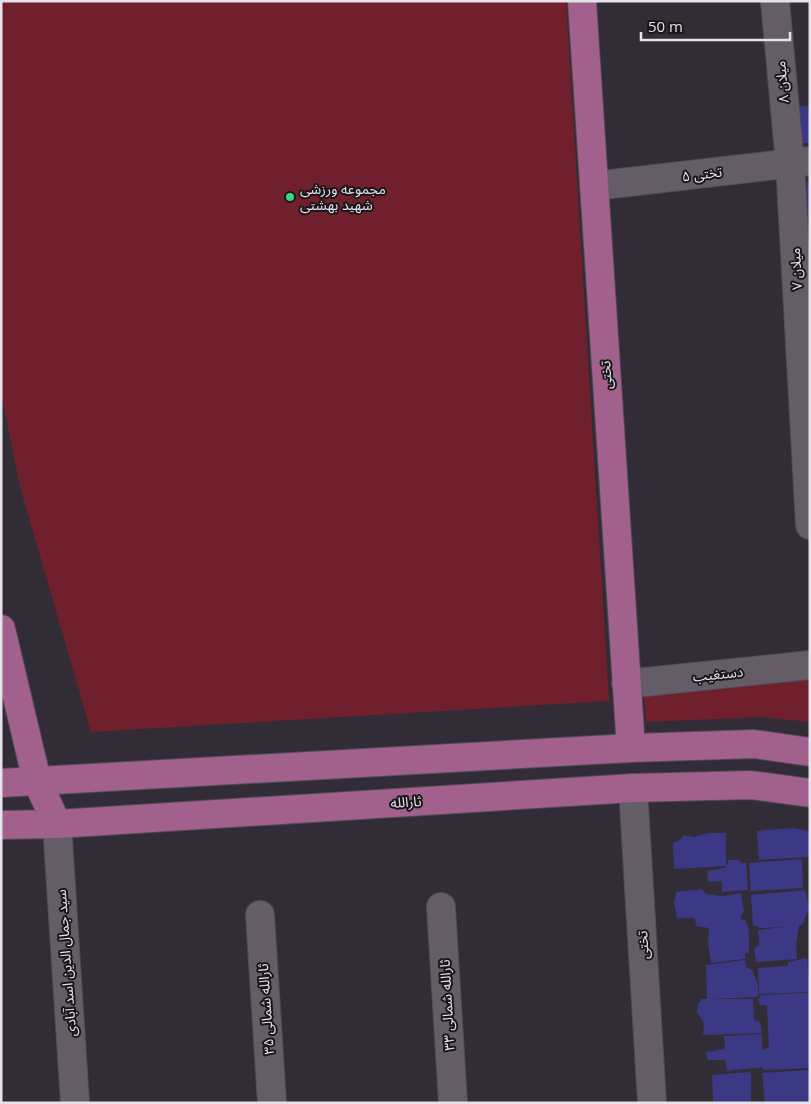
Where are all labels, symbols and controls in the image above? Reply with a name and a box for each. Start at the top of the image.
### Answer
scale bar [641,10,790,42]
text: 50 m [648,16,683,36]
street label: میلان ۸ [770,60,793,104]
street label: تختی ۵ [681,162,723,185]
place label: مجموعه ورزشی شهید بهشتی [300,179,386,214]
marker: مجموعه ورزشی شهید بهشتی [284,191,296,203]
street label: میلان ۷ [785,247,806,291]
street label: تختی [595,360,616,390]
street label: دستغیب [692,661,744,686]
street label: ثارالله [390,791,422,812]
street label: سید جمال الدین اسد آبادی [51,889,80,1037]
street label: تختی [632,930,653,960]
street label: ثارالله شمالی ۳۳ [435,959,458,1051]
street label: ثارالله شمالی ۳۵ [253,963,278,1055]

